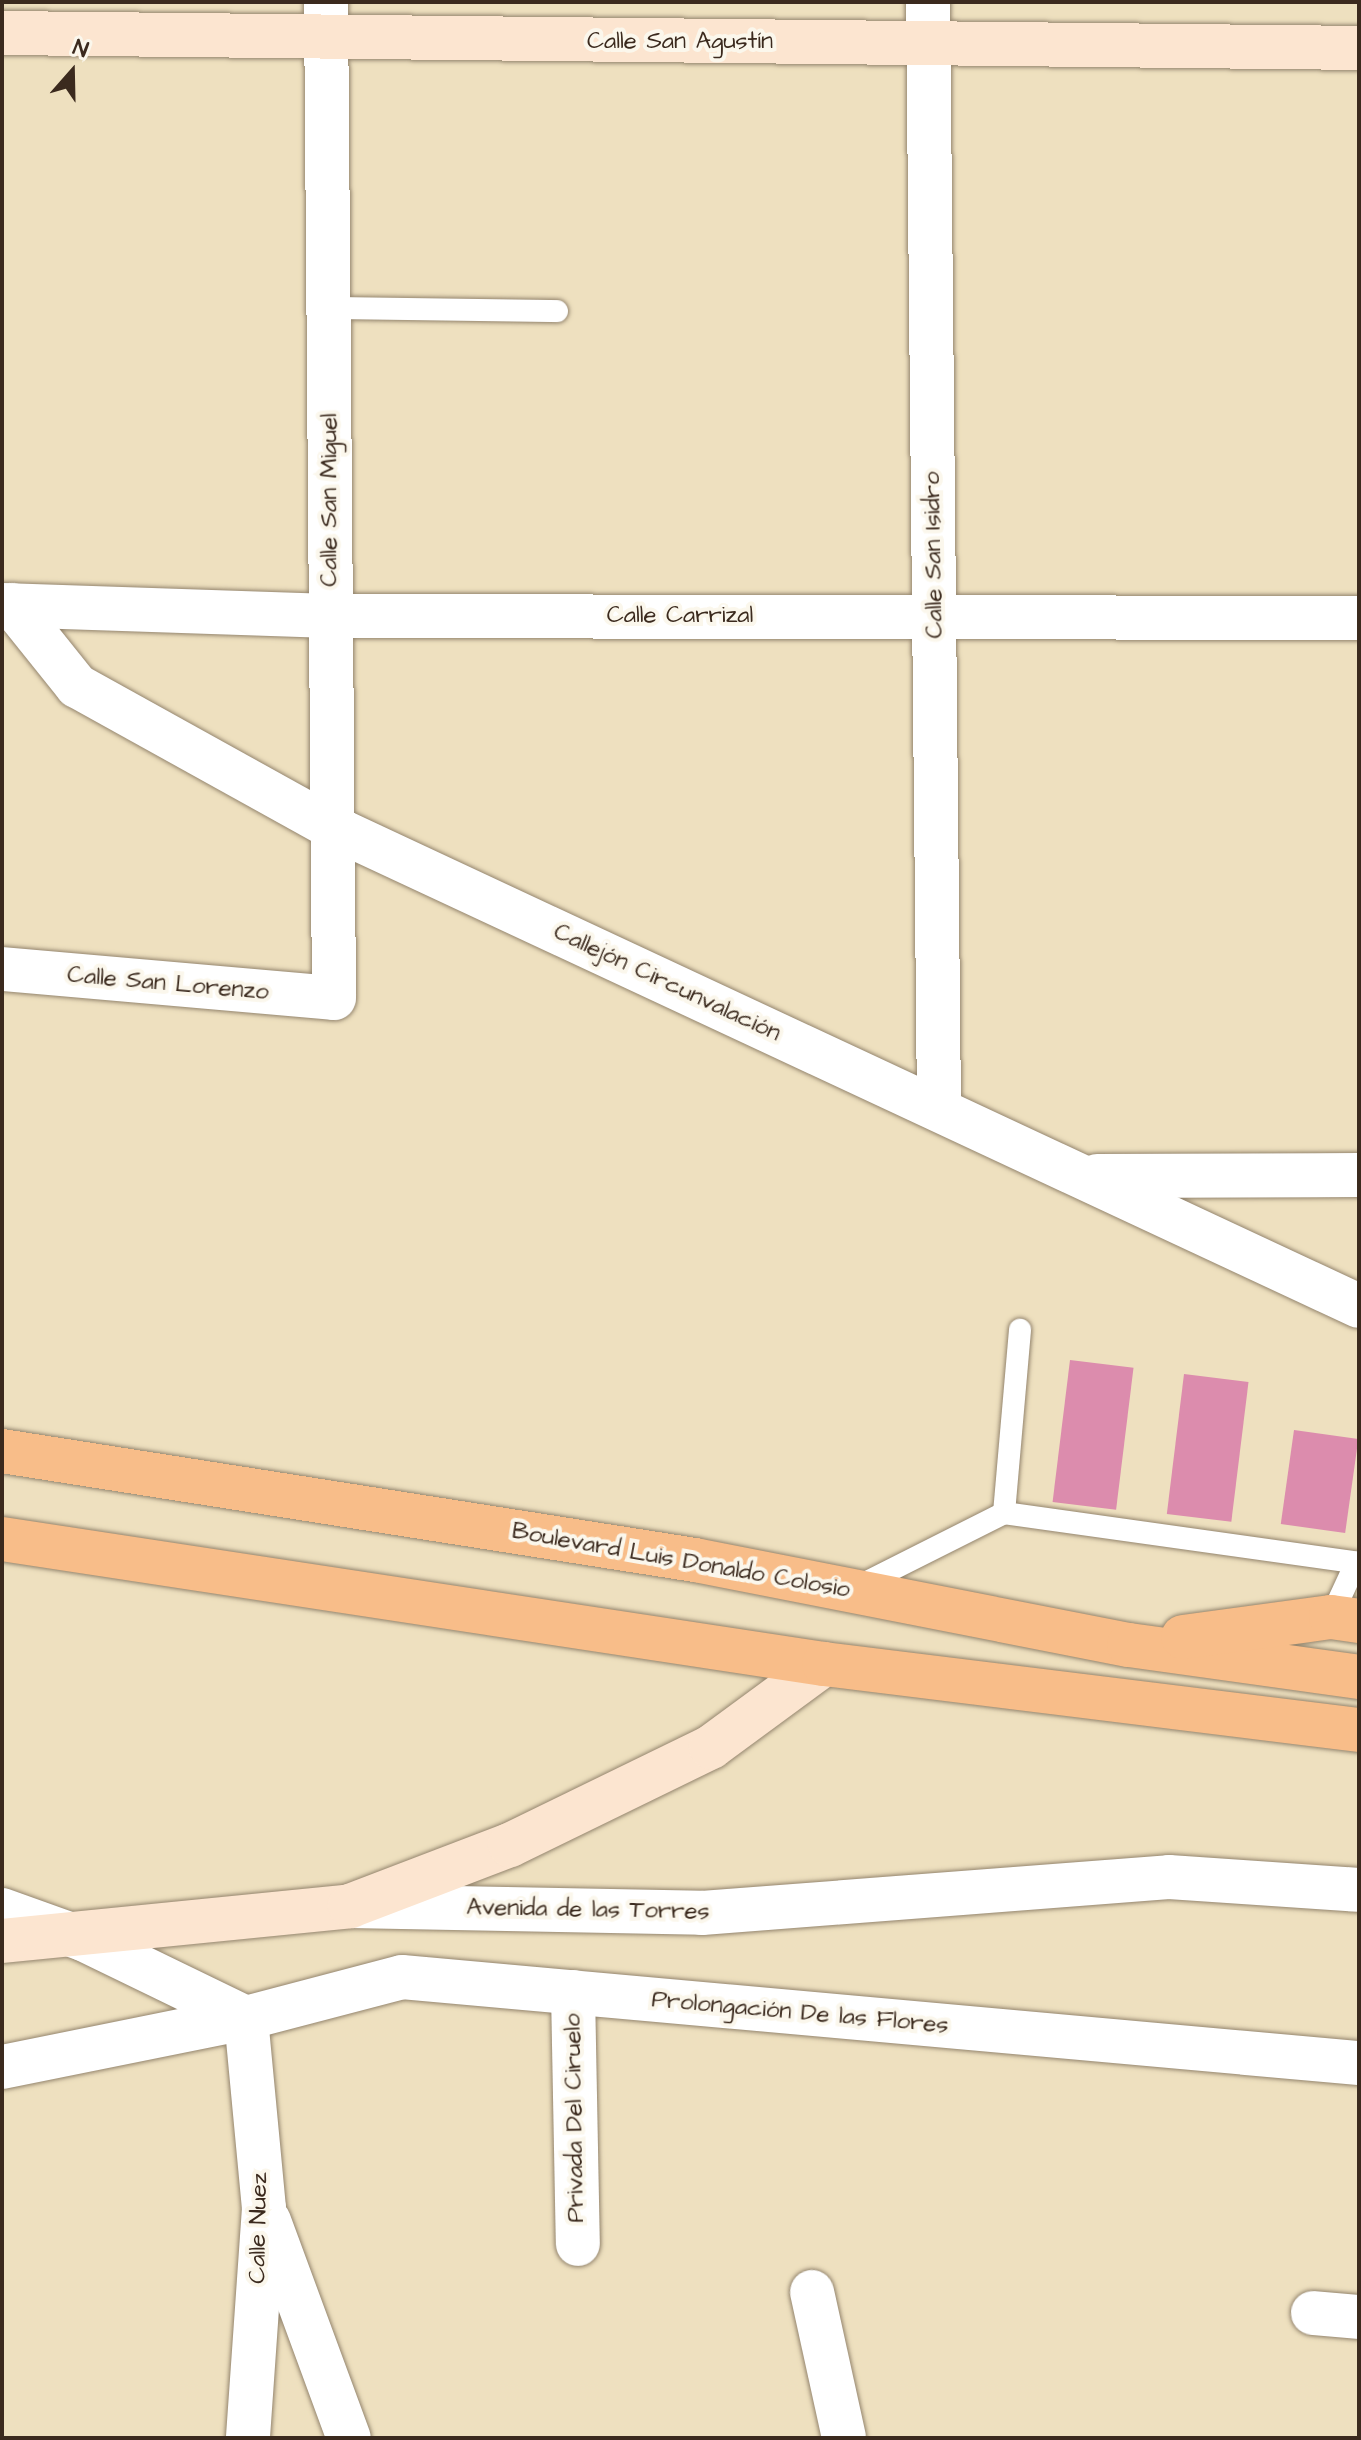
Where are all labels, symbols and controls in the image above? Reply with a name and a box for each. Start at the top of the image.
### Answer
street label: Calle San Agustín [587,28,773,56]
north arrow [32,32,112,112]
text: N [69,32,92,66]
street label: Calle San Miguel [316,413,344,587]
street label: Calle San Isidro [918,471,950,639]
street label: Calle Carrizal [607,602,753,630]
street label: Callejón Circunvalación [549,918,785,1048]
street label: Calle San Lorenzo [66,961,270,1007]
street label: Boulevard Luis Donaldo Colosio [510,1517,852,1605]
street label: Avenida de las Torres [466,1893,710,1927]
street label: Prolongación De las Flores [650,1986,950,2040]
street label: Privada Del Ciruelo [559,2013,591,2223]
street label: Calle Nuez [244,2172,274,2284]

